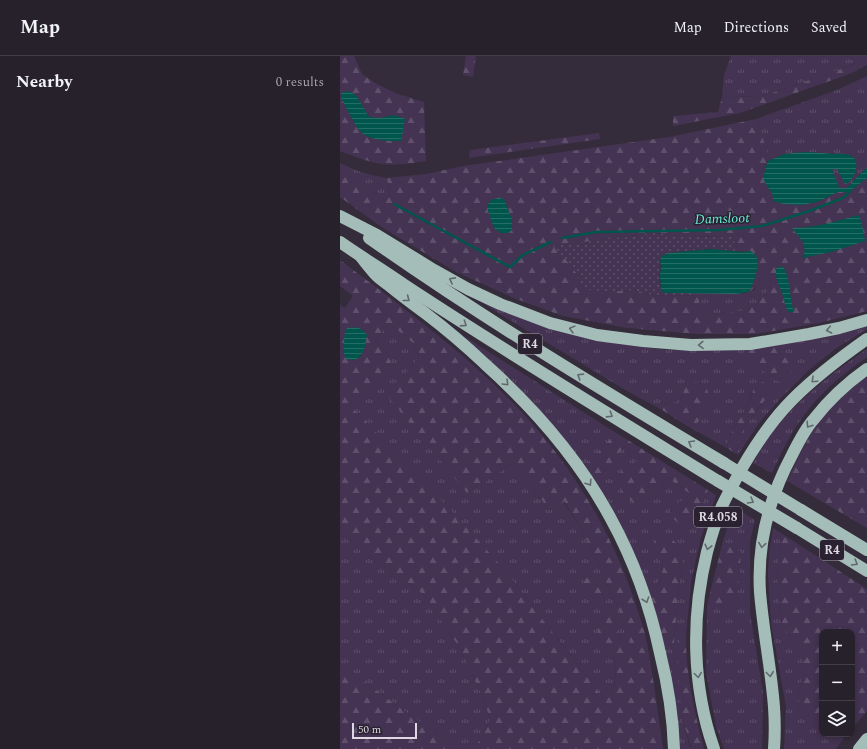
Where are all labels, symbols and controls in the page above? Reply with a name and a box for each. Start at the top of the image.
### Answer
text: Map [20,13,60,42]
text: Map [674,17,702,38]
text: Directions [724,17,789,38]
text: Saved [811,17,847,38]
text: Nearby [16,69,72,95]
text: 0 results [276,72,324,92]
water label: Damsloot [694,207,751,230]
one-way arrow [449,277,456,285]
one-way arrow [403,295,410,302]
one-way arrow [460,319,467,327]
one-way arrow [569,325,575,333]
one-way arrow [826,325,832,333]
road number: R4 [518,334,542,354]
one-way arrow [698,341,704,349]
one-way arrow [577,373,584,380]
one-way arrow [811,375,818,382]
one-way arrow [501,379,509,386]
one-way arrow [606,410,613,417]
one-way arrow [807,421,814,428]
one-way arrow [688,440,695,448]
one-way arrow [584,479,591,486]
one-way arrow [747,496,754,503]
road number: R4.058 [694,507,742,527]
road number: R4 [820,540,844,560]
one-way arrow [758,542,767,548]
one-way arrow [705,543,713,550]
one-way arrow [851,558,858,566]
one-way arrow [641,596,649,603]
map controls [819,629,855,737]
button: + [819,629,855,665]
button: − [819,665,855,701]
one-way arrow [765,671,774,678]
one-way arrow [693,672,702,678]
button: layers [819,701,855,737]
scale bar [352,721,417,740]
text: 50 m [358,721,381,738]

